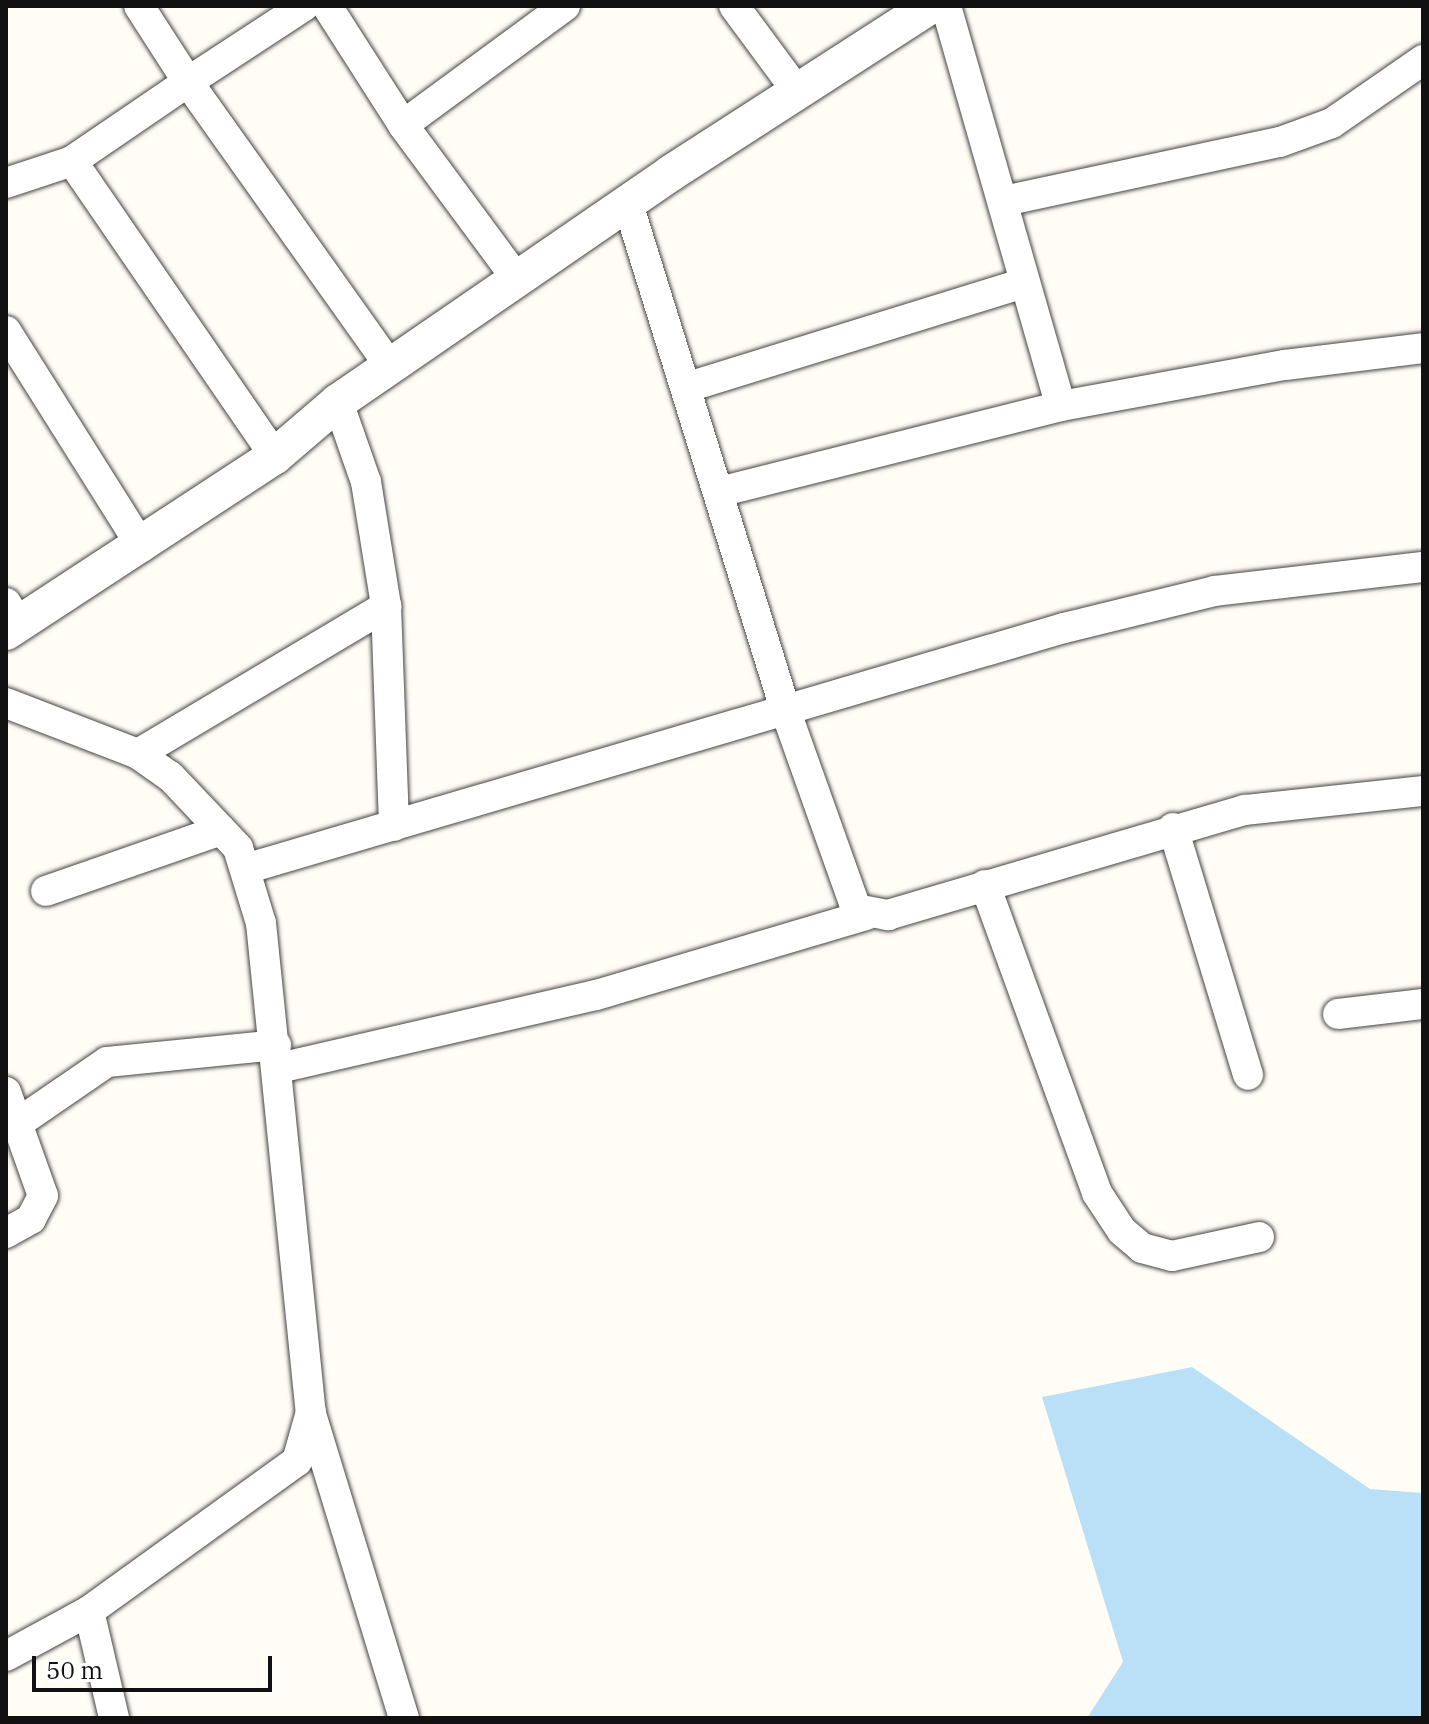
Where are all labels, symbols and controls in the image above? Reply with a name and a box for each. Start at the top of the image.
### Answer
scale bar [36,1640,276,1690]
text: 50 m [46,1654,103,1686]

